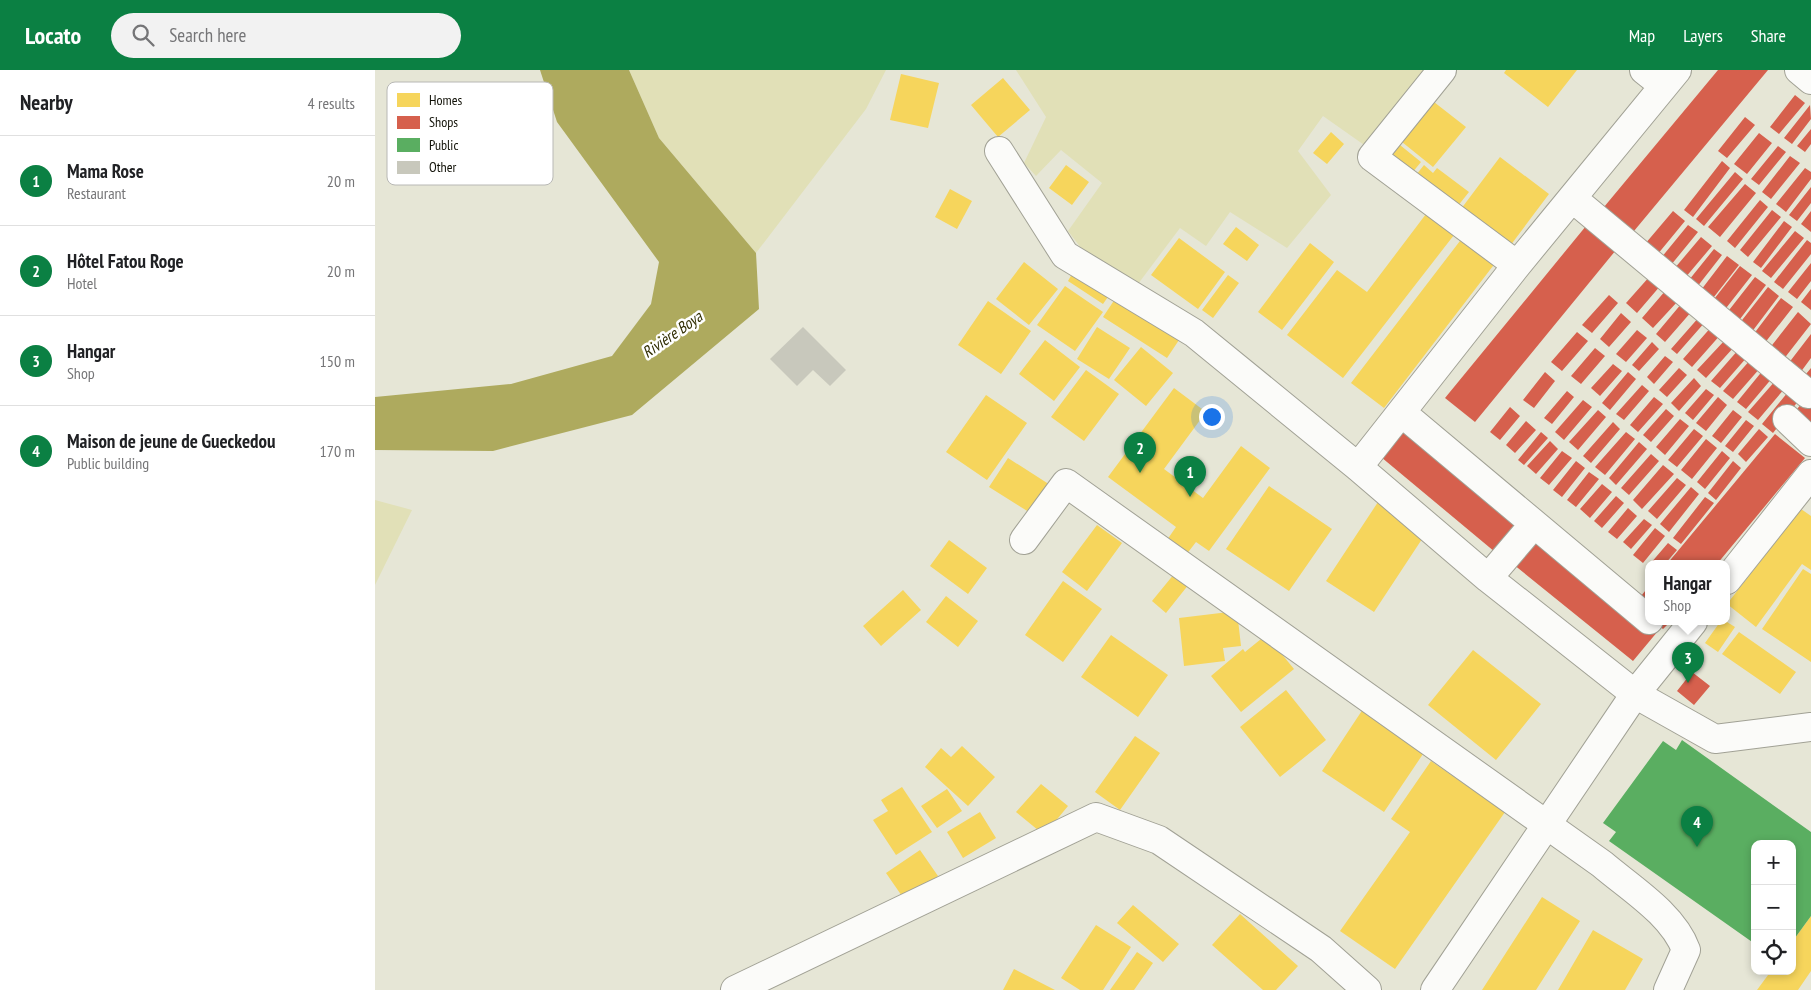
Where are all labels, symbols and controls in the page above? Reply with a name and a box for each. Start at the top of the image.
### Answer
search box [111,13,461,58]
text: Locato [25,20,81,51]
icon: search [129,21,157,49]
text: Search here [169,23,246,47]
text: Map [1629,24,1655,47]
text: Layers [1683,24,1723,47]
text: Share [1751,24,1786,47]
legend [387,82,553,185]
text: Nearby [20,89,73,116]
text: Homes [429,91,462,109]
text: 4 results [308,93,355,113]
text: Shops [429,113,458,131]
text: Public [429,136,458,154]
text: Other [429,158,456,176]
text: Mama Rose [67,159,144,183]
text: 1 [32,171,40,191]
text: 20 m [327,171,355,191]
text: Restaurant [67,183,126,203]
text: Hôtel Fatou Roge [67,249,184,273]
text: 2 [32,261,40,281]
text: 20 m [327,261,355,281]
text: Hotel [67,273,97,293]
water label: Rivière Boya [638,305,707,362]
text: Hangar [67,339,115,363]
text: 3 [32,351,40,371]
text: 150 m [320,351,355,371]
text: Shop [67,363,95,383]
your location [1199,404,1225,430]
text: Maison de jeune de Gueckedou [67,429,275,453]
pin: 2 [1124,432,1156,473]
text: 4 [32,441,40,461]
text: 170 m [320,441,355,461]
text: Public building [67,453,149,473]
pin: 1 [1174,456,1206,497]
popup [1645,560,1730,625]
text: Hangar [1663,571,1712,595]
text: Shop [1663,595,1691,615]
pin: 3 [1672,642,1704,683]
pin: 4 [1681,806,1713,847]
map controls [1751,840,1796,975]
button: + [1751,840,1796,885]
button: − [1751,885,1796,930]
button: locate [1751,930,1796,975]

